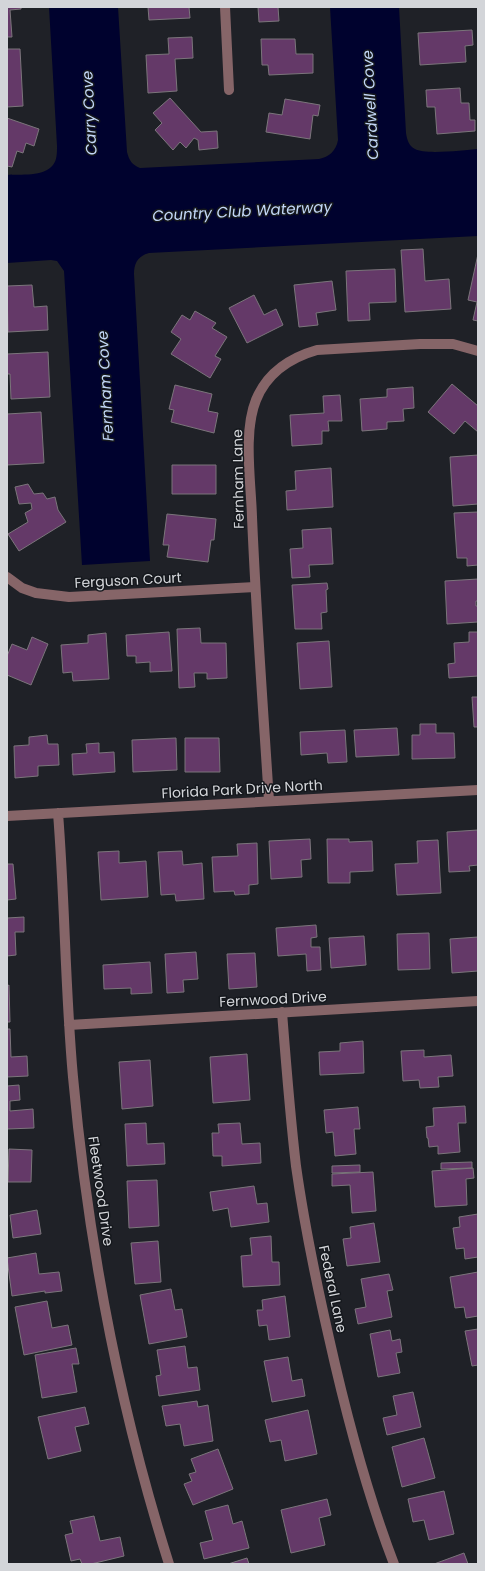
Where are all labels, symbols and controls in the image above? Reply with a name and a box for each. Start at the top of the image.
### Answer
water label: Cardwell Cove [357,50,383,160]
water label: Carry Cove [76,70,102,156]
water label: Country Club Waterway [152,196,333,226]
water label: Fernham Cove [92,330,118,442]
street label: Fernham Lane [227,429,249,529]
street label: Ferguson Court [74,567,182,593]
street label: Florida Park Drive North [161,775,323,803]
street label: Fernwood Drive [219,986,328,1012]
street label: Fleetwood Drive [83,1135,119,1247]
street label: Federal Lane [314,1243,352,1335]

